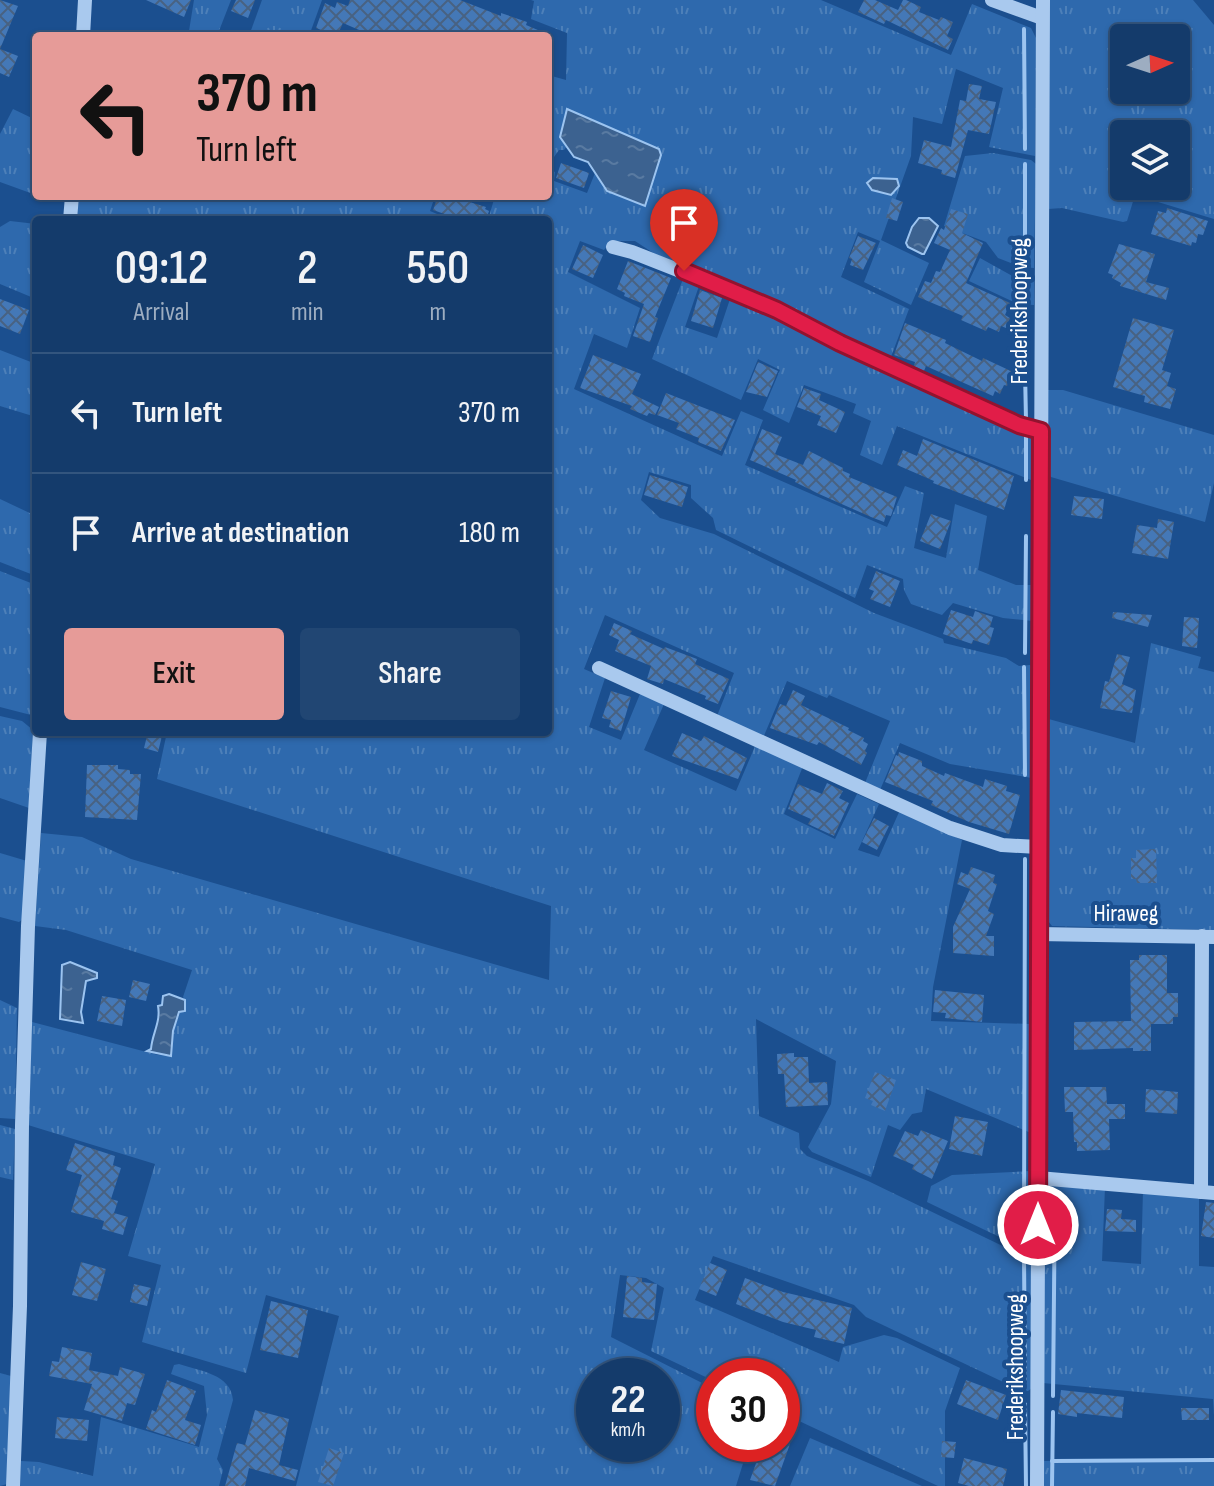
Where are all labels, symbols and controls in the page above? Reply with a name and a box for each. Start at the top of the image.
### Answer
north arrow [1110,24,1190,104]
map controls [1110,24,1190,200]
text: 370 m [196,61,318,128]
icon: left [64,64,168,168]
button: layers [1110,120,1190,200]
text: Turn left [196,129,297,172]
pin [650,189,718,271]
icon: arrive [662,201,706,245]
street label: Frederikshoopweg [1005,238,1034,384]
text: 09:12 [115,240,208,297]
text: 2 [297,240,318,297]
text: 550 [406,240,469,297]
text: Arrival [134,297,189,328]
text: min [291,297,324,328]
text: m [429,297,446,328]
icon: left [64,391,108,435]
text: Turn left [132,395,222,431]
text: 370 m [458,395,520,431]
icon: arrive [64,511,108,555]
text: Arrive at destination [132,515,349,551]
text: 180 m [459,515,520,551]
button: Exit [64,628,284,720]
button: Share [300,628,520,720]
street label: Hiraweg [1094,899,1158,928]
position arrow [996,1183,1080,1267]
street label: Frederikshoopweg [1001,1294,1030,1440]
speed limit sign: 30 [696,1358,800,1462]
text: 22 [610,1376,646,1424]
text: km/h [611,1418,645,1442]

